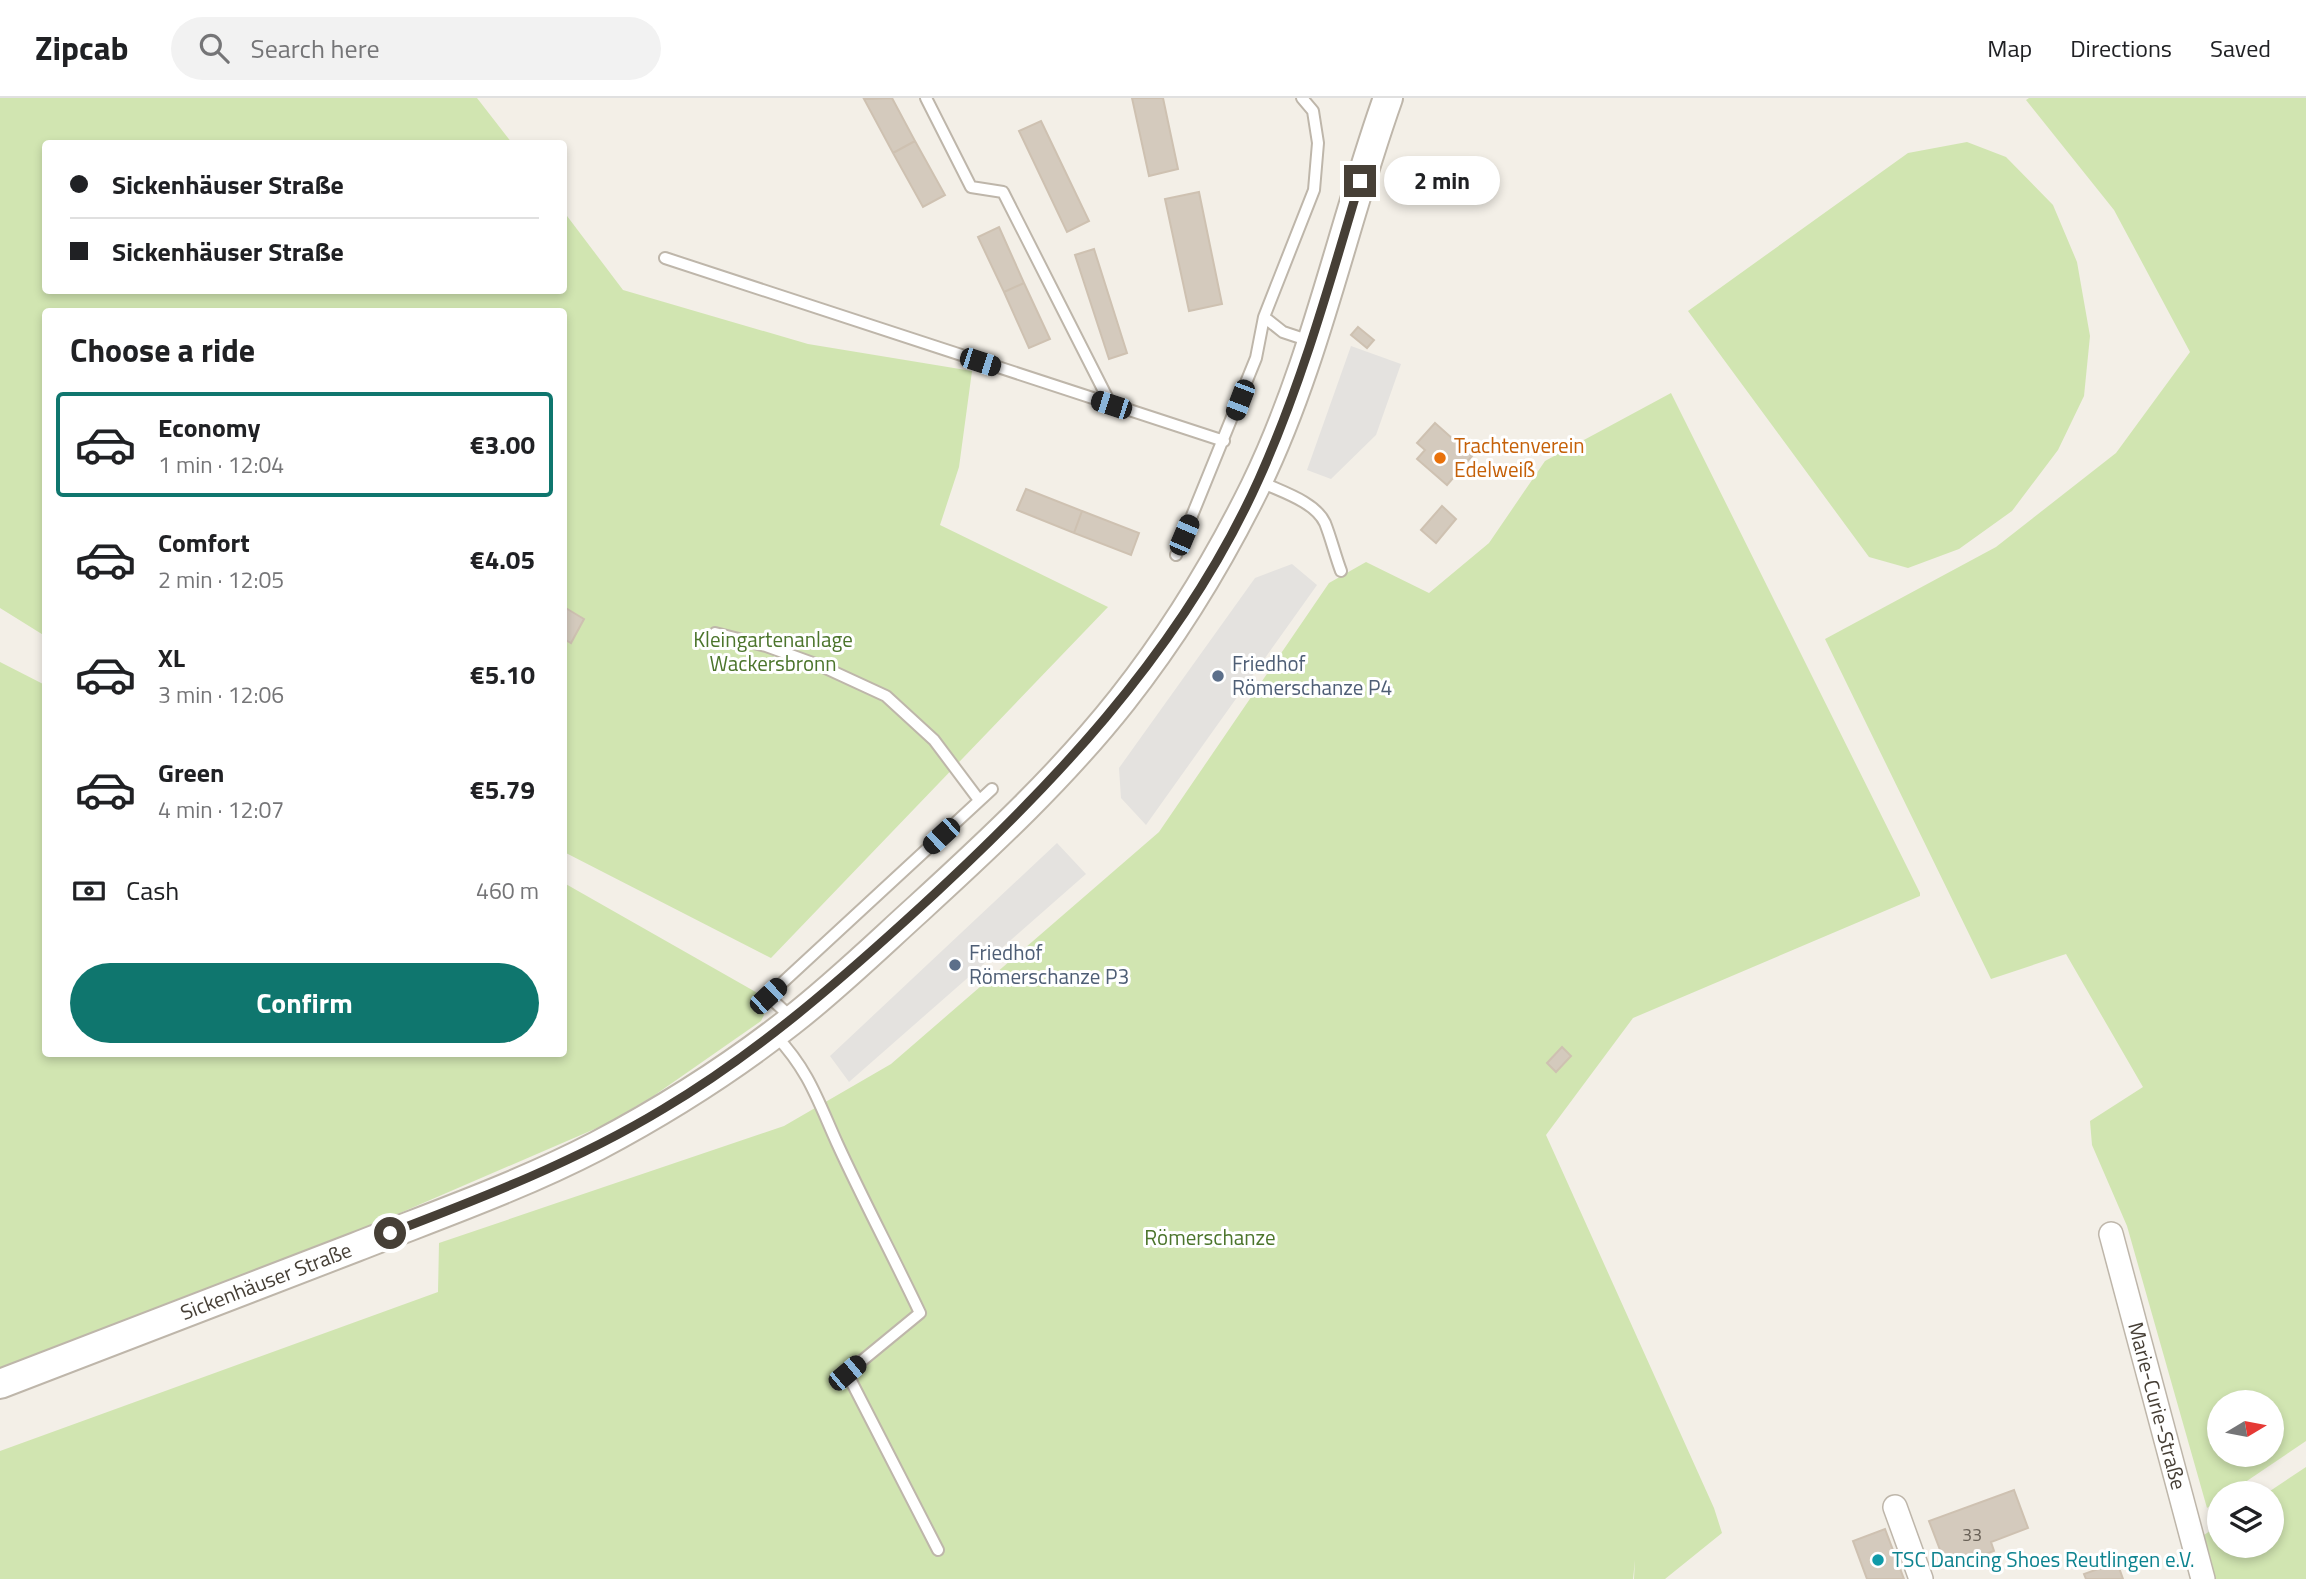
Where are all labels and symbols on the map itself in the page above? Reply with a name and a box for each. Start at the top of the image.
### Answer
callout: 2 min [1384,156,1500,206]
route end [1344,165,1376,197]
car [957,346,1004,378]
car [1223,377,1258,423]
car [1088,389,1135,421]
place label: Trachtenverein Edelweiß [1454,429,1585,485]
marker: Trachtenverein Edelweiß [1432,450,1448,466]
car [1167,512,1202,558]
park label: Kleingartenanlage Wackersbronn [693,623,853,679]
place label: Friedhof Römerschanze P4 [1232,647,1392,703]
marker: Friedhof Römerschanze P4 [1210,668,1226,684]
car [919,814,964,858]
place label: Friedhof Römerschanze P3 [969,936,1129,992]
marker: Friedhof Römerschanze P3 [947,957,963,973]
car [746,974,791,1018]
route start [374,1217,406,1249]
park label: Römerschanze [1144,1221,1276,1253]
street label: Sickenhäuser Straße [175,1233,356,1328]
street label: Marie-Curie-Straße [2120,1318,2196,1493]
car [825,1351,870,1395]
north arrow [2207,1390,2284,1466]
house number: 33 [1962,1521,1982,1548]
place label: TSC Dancing Shoes Reutlingen e.V. [1892,1543,2195,1575]
marker: TSC Dancing Shoes Reutlingen e.V. [1870,1552,1886,1568]

